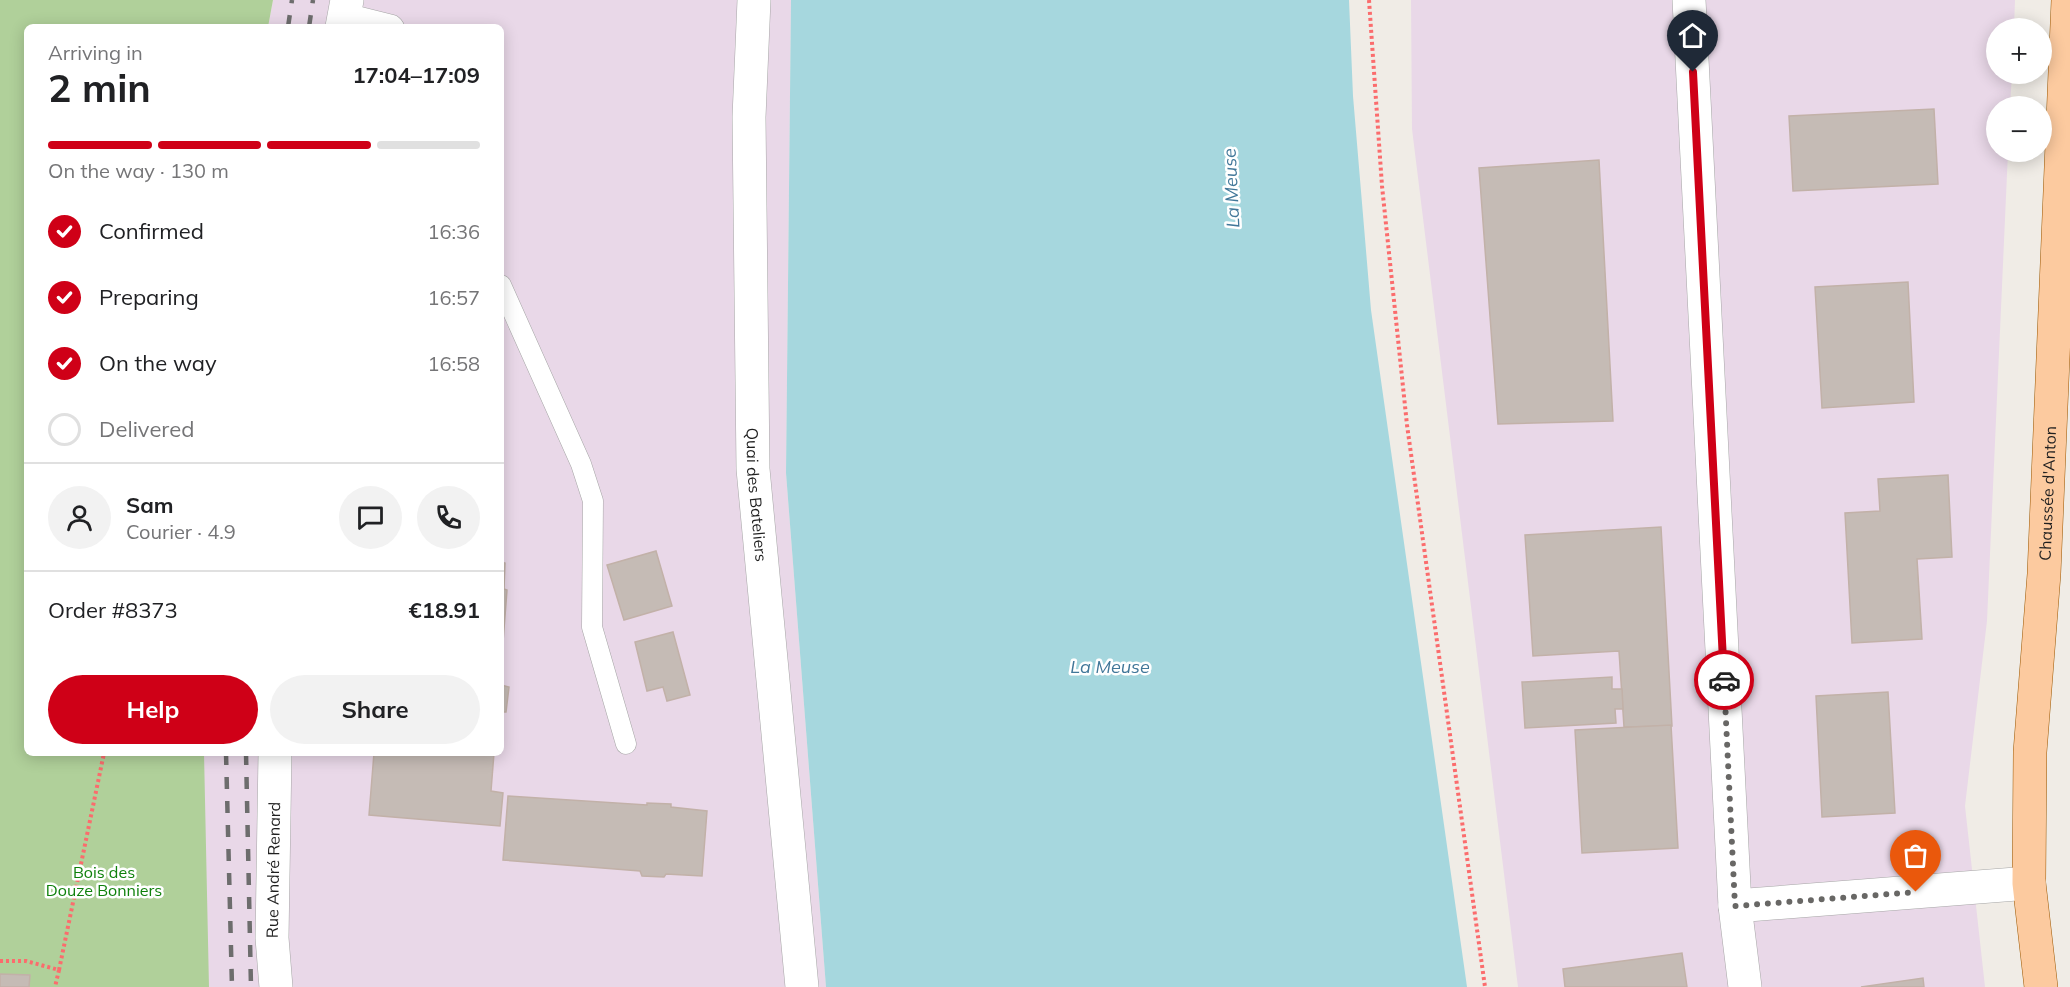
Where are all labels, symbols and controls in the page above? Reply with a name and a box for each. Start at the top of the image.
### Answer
pin [1667,10,1718,72]
map controls [1986,18,2052,162]
button: + [1986,18,2052,84]
icon: home [1676,19,1709,52]
text: Arriving in [48,40,143,65]
text: 17:04–17:09 [352,61,480,89]
text: 2 min [48,63,151,112]
button: − [1986,96,2052,162]
water label: La Meuse [1217,147,1245,228]
text: On the way · 130 m [48,158,229,183]
icon: check [48,215,81,248]
text: Confirmed [99,217,204,245]
text: 16:36 [427,219,480,244]
icon: check [48,281,81,314]
text: Preparing [99,283,199,311]
text: 16:57 [427,285,480,310]
icon: check [48,347,81,380]
text: On the way [99,349,217,377]
text: 16:58 [427,351,480,376]
text: Delivered [99,415,194,443]
street label: Chaussée d'Anton [2035,425,2060,561]
street label: Quai des Bateliers [743,428,772,563]
button: person [48,486,111,549]
button: chat [339,486,402,549]
button: phone [417,486,480,549]
text: Sam [126,491,174,519]
text: Courier · 4.9 [126,519,236,544]
text: Order #8373 [48,596,178,624]
text: €18.91 [409,596,480,624]
courier [1694,650,1754,710]
water label: La Meuse [1070,655,1150,678]
icon: car [1708,664,1741,697]
button: Help [48,675,258,744]
button: Share [270,675,480,744]
street label: Rue André Renard [262,802,284,938]
pin [1890,830,1941,892]
icon: bag [1899,839,1932,872]
park label: Bois des Douze Bonniers [46,862,162,900]

